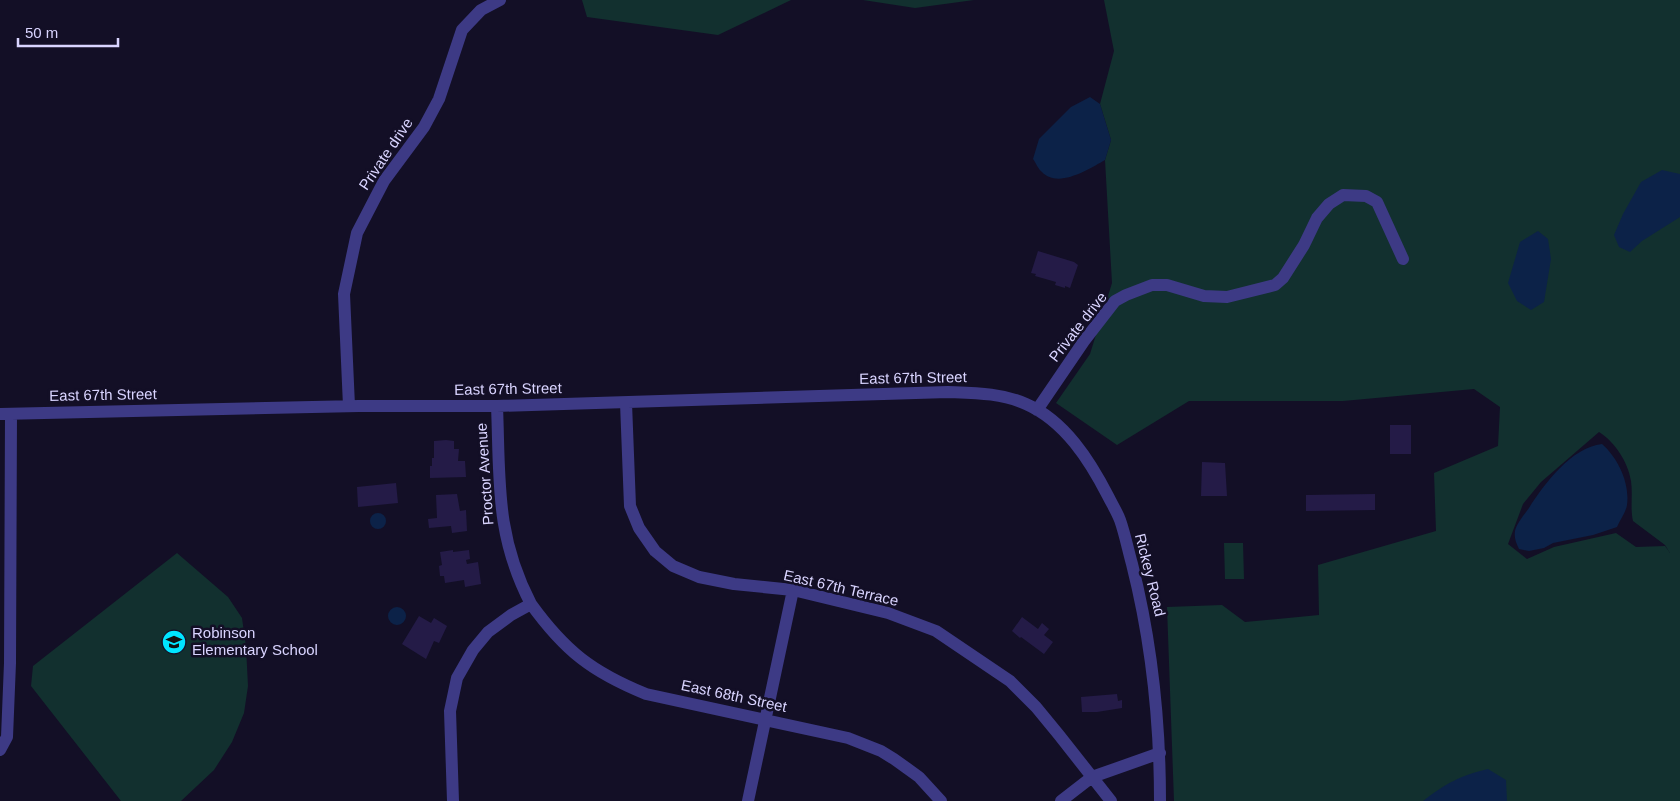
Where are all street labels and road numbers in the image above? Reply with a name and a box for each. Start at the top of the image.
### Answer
street label: Private drive [355,114,416,193]
street label: Private drive [1045,289,1110,365]
street label: East 67th Street [859,368,968,387]
street label: East 67th Street [454,379,563,398]
street label: East 67th Street [49,385,158,404]
street label: Proctor Avenue [472,422,497,526]
street label: Rickey Road [1132,532,1169,618]
street label: East 67th Terrace [782,566,900,609]
street label: East 68th Street [680,676,789,715]

